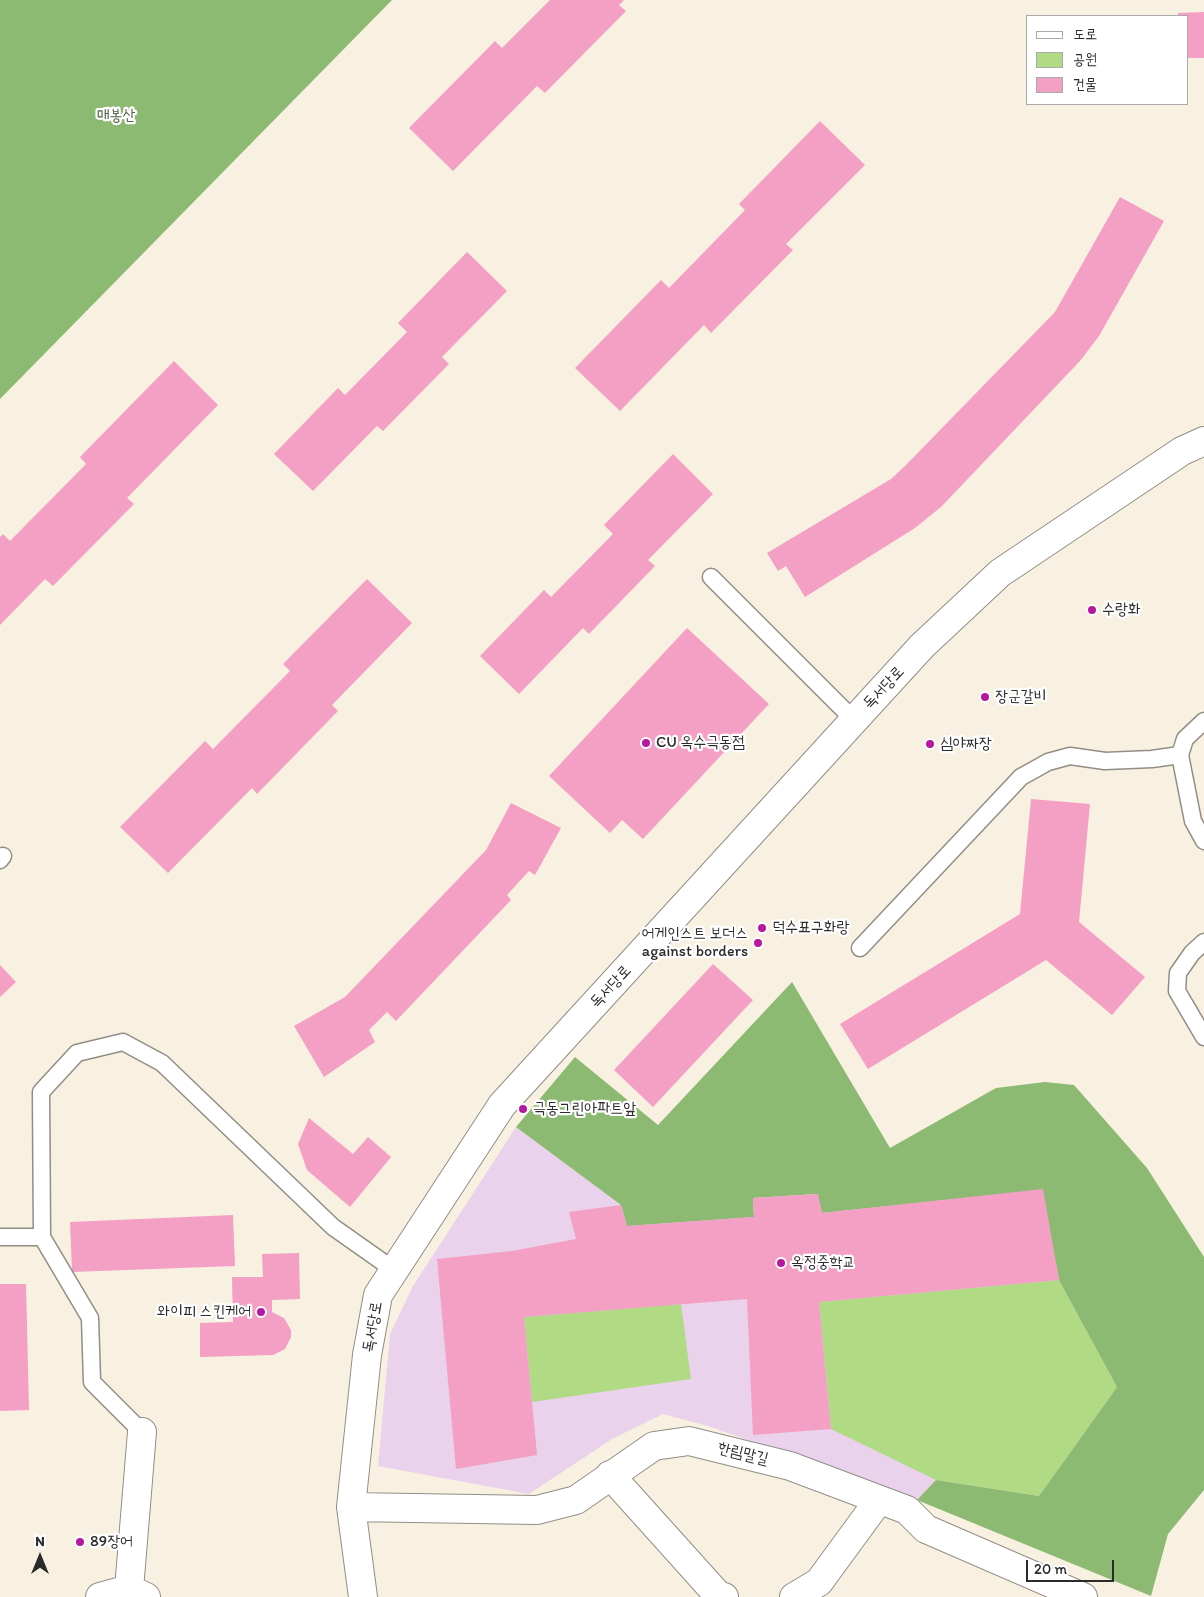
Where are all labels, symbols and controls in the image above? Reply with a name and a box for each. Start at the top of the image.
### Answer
legend [1026,15,1189,105]
text: 도로 [1073,25,1097,43]
text: 공원 [1073,50,1097,68]
text: 건물 [1073,75,1097,93]
park label: 매봉산 [97,106,135,126]
place label: 수랑화 [1102,600,1141,620]
marker: 수랑화 [1086,604,1098,616]
street label: 독서당로 [859,663,909,713]
place label: 장군갈비 [995,687,1046,707]
marker: 장군갈비 [979,691,991,703]
place label: CU 옥수극동점 [656,733,745,753]
place label: 심야짜장 [940,734,992,754]
marker: CU 옥수극동점 [640,737,652,749]
marker: 심야짜장 [924,738,936,750]
place label: 덕수표구화랑 [772,918,849,938]
marker: 덕수표구화랑 [756,922,768,934]
place label: 어게인스트 보더스 against borders [641,924,748,962]
marker: 어게인스트 보더스 against borders [752,937,764,949]
street label: 독서당로 [586,962,636,1012]
place label: 극동그린아파트앞 [533,1099,636,1119]
marker: 극동그린아파트앞 [517,1103,529,1115]
place label: 옥정중학교 [791,1253,855,1273]
marker: 옥정중학교 [775,1257,787,1269]
street label: 독서당로 [359,1300,387,1354]
place label: 와이피 스킨케어 [157,1302,251,1322]
marker: 와이피 스킨케어 [255,1306,267,1318]
street label: 한림말길 [716,1438,770,1470]
north arrow [15,1532,65,1582]
place label: 89장어 [90,1532,133,1552]
text: N [35,1533,45,1550]
marker: 89장어 [74,1536,86,1548]
scale bar [1029,1550,1116,1582]
text: 20 m [1034,1560,1067,1578]

